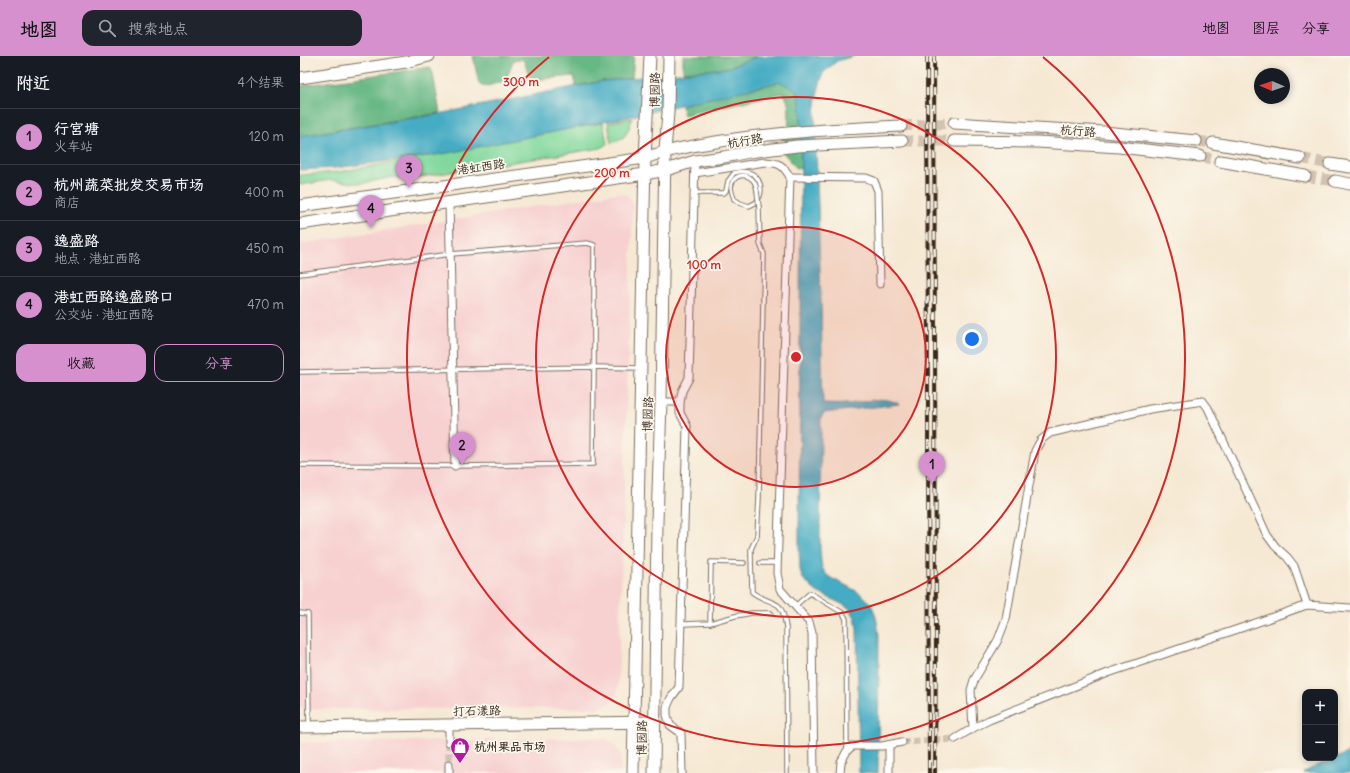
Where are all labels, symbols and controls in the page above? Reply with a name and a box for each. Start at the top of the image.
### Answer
search box [82,10,362,46]
text: 地图 [20,17,58,41]
icon: search [96,17,118,39]
text: 搜索地点 [128,19,188,38]
text: 地图 [1202,19,1230,37]
text: 图层 [1252,19,1280,37]
text: 分享 [1302,19,1330,37]
north arrow [1254,68,1290,104]
text: 附近 [16,72,50,94]
street label: 博园路 [647,72,662,108]
text: 4个结果 [237,74,284,91]
text: 300 m [503,74,539,89]
text: 行宫塘 [54,119,99,138]
street label: 杭行路 [1060,122,1097,139]
text: 1 [26,128,32,145]
text: 120 m [249,128,284,145]
street label: 杭行路 [726,130,764,151]
text: 火车站 [54,138,93,155]
pin: 3 [396,155,422,188]
street label: 港虹西路 [456,156,506,177]
text: 200 m [594,165,630,180]
text: 杭州蔬菜批发交易市场 [54,175,204,194]
text: 2 [25,184,33,201]
text: 400 m [245,184,284,201]
text: 商店 [54,194,80,211]
pin: 4 [358,195,384,228]
text: 逸盛路 [54,231,99,250]
text: 3 [25,240,33,257]
text: 450 m [246,240,284,257]
text: 地点 · 港虹西路 [54,250,141,267]
text: 100 m [687,257,721,272]
text: 港虹西路逸盛路口 [54,287,174,306]
text: 4 [25,296,33,313]
text: 470 m [247,296,284,313]
text: 公交站 · 港虹西路 [54,306,154,323]
your location [962,329,982,349]
button: 收藏 [16,344,146,382]
button: 分享 [154,344,284,382]
centre of rings [789,350,803,364]
street label: 博园路 [639,396,656,432]
pin: 2 [449,432,475,465]
pin: 1 [919,451,945,484]
map controls [1302,689,1338,761]
button: + [1302,689,1338,725]
street label: 打石漾路 [453,703,501,718]
street label: 博园路 [634,720,649,756]
button: − [1302,725,1338,761]
shop icon: 杭州果品市场 [449,736,471,764]
place label: 杭州果品市场 [474,739,546,754]

